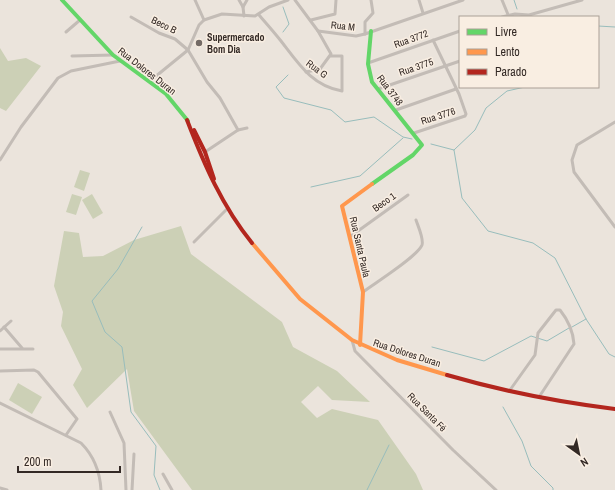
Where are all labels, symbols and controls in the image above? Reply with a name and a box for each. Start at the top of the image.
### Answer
street label: Beco B [149,13,179,37]
legend [459,16,599,88]
street label: Rua M [330,18,356,34]
text: Livre [495,24,517,40]
street label: Rua 3772 [392,27,430,51]
place label: Supermercado Bom Dia [207,31,264,56]
marker: Supermercado Bom Dia [194,38,204,48]
street label: Rua Dolores Duran [115,44,179,98]
text: Lento [495,44,520,60]
street label: Rua 3775 [397,55,435,79]
street label: Rua G [304,57,330,81]
text: Parado [495,64,527,80]
street label: Rua 3748 [374,72,406,108]
street label: Rua 3776 [419,104,457,128]
street label: Beco 1 [370,189,399,215]
street label: Rua Santa Paula [347,215,373,279]
street label: Rua Dolores Duran [372,336,442,370]
street label: Rua Santa Fé [405,390,450,435]
north arrow [559,434,599,474]
scale bar [18,448,120,474]
text: 200 m [24,454,51,470]
text: N [578,455,591,470]

